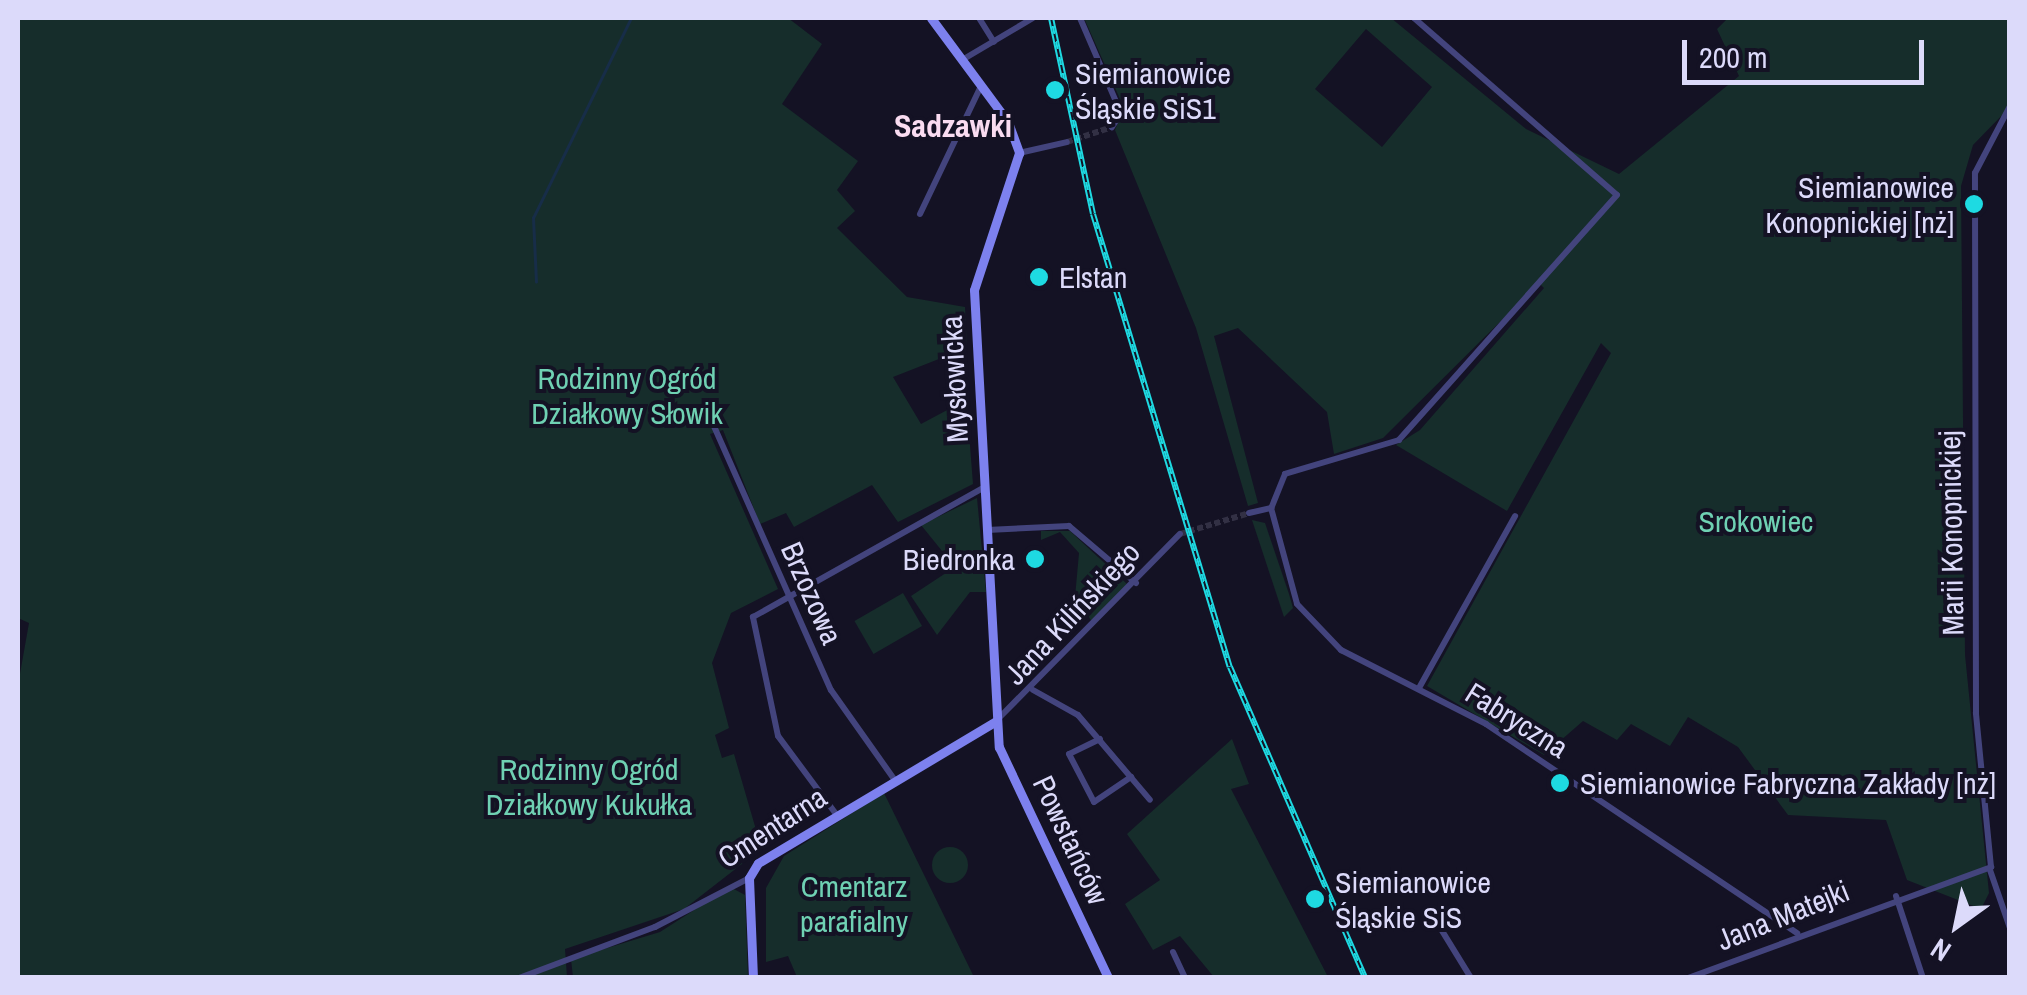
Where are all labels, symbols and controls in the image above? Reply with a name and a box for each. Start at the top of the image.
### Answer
scale bar [1687,20,1930,82]
text: 200 m [1699,37,1767,77]
place label: Siemianowice Śląskie SiS1 [1075,55,1231,126]
marker: Siemianowice Śląskie SiS1 [1044,79,1066,101]
district label: Sadzawki [894,107,1012,145]
place label: Siemianowice Konopnickiej [nż] [1765,169,1954,240]
marker: Siemianowice Konopnickiej [nż] [1963,193,1985,215]
place label: Elstan [1059,259,1127,295]
marker: Elstan [1028,266,1050,288]
street label: Mysłowicka [933,315,975,443]
park label: Rodzinny Ogród Działkowy Słowik [531,360,723,430]
street label: Marii Konopnickiej [1931,430,1971,636]
park label: Srokowiec [1699,503,1813,539]
street label: Jana Kilińskiego [997,534,1147,692]
street label: Brzozowa [774,536,850,650]
place label: Biedronka [903,541,1015,577]
marker: Biedronka [1024,548,1046,570]
street label: Fabryczna [1459,675,1575,765]
park label: Rodzinny Ogród Działkowy Kukułka [486,751,692,822]
place label: Siemianowice Fabryczna Zakłady [nż] [1580,765,1996,801]
street label: Powstańców [1026,770,1116,910]
marker: Siemianowice Fabryczna Zakłady [nż] [1549,772,1571,794]
street label: Cmentarna [711,779,833,875]
place label: Siemianowice Śląskie SiS [1335,864,1491,934]
park label: Cmentarz parafialny [800,868,908,938]
street label: Jana Matejki [1712,872,1854,958]
north arrow [1907,875,2007,975]
marker: Siemianowice Śląskie SiS [1304,888,1326,910]
text: N [1923,930,1958,971]

